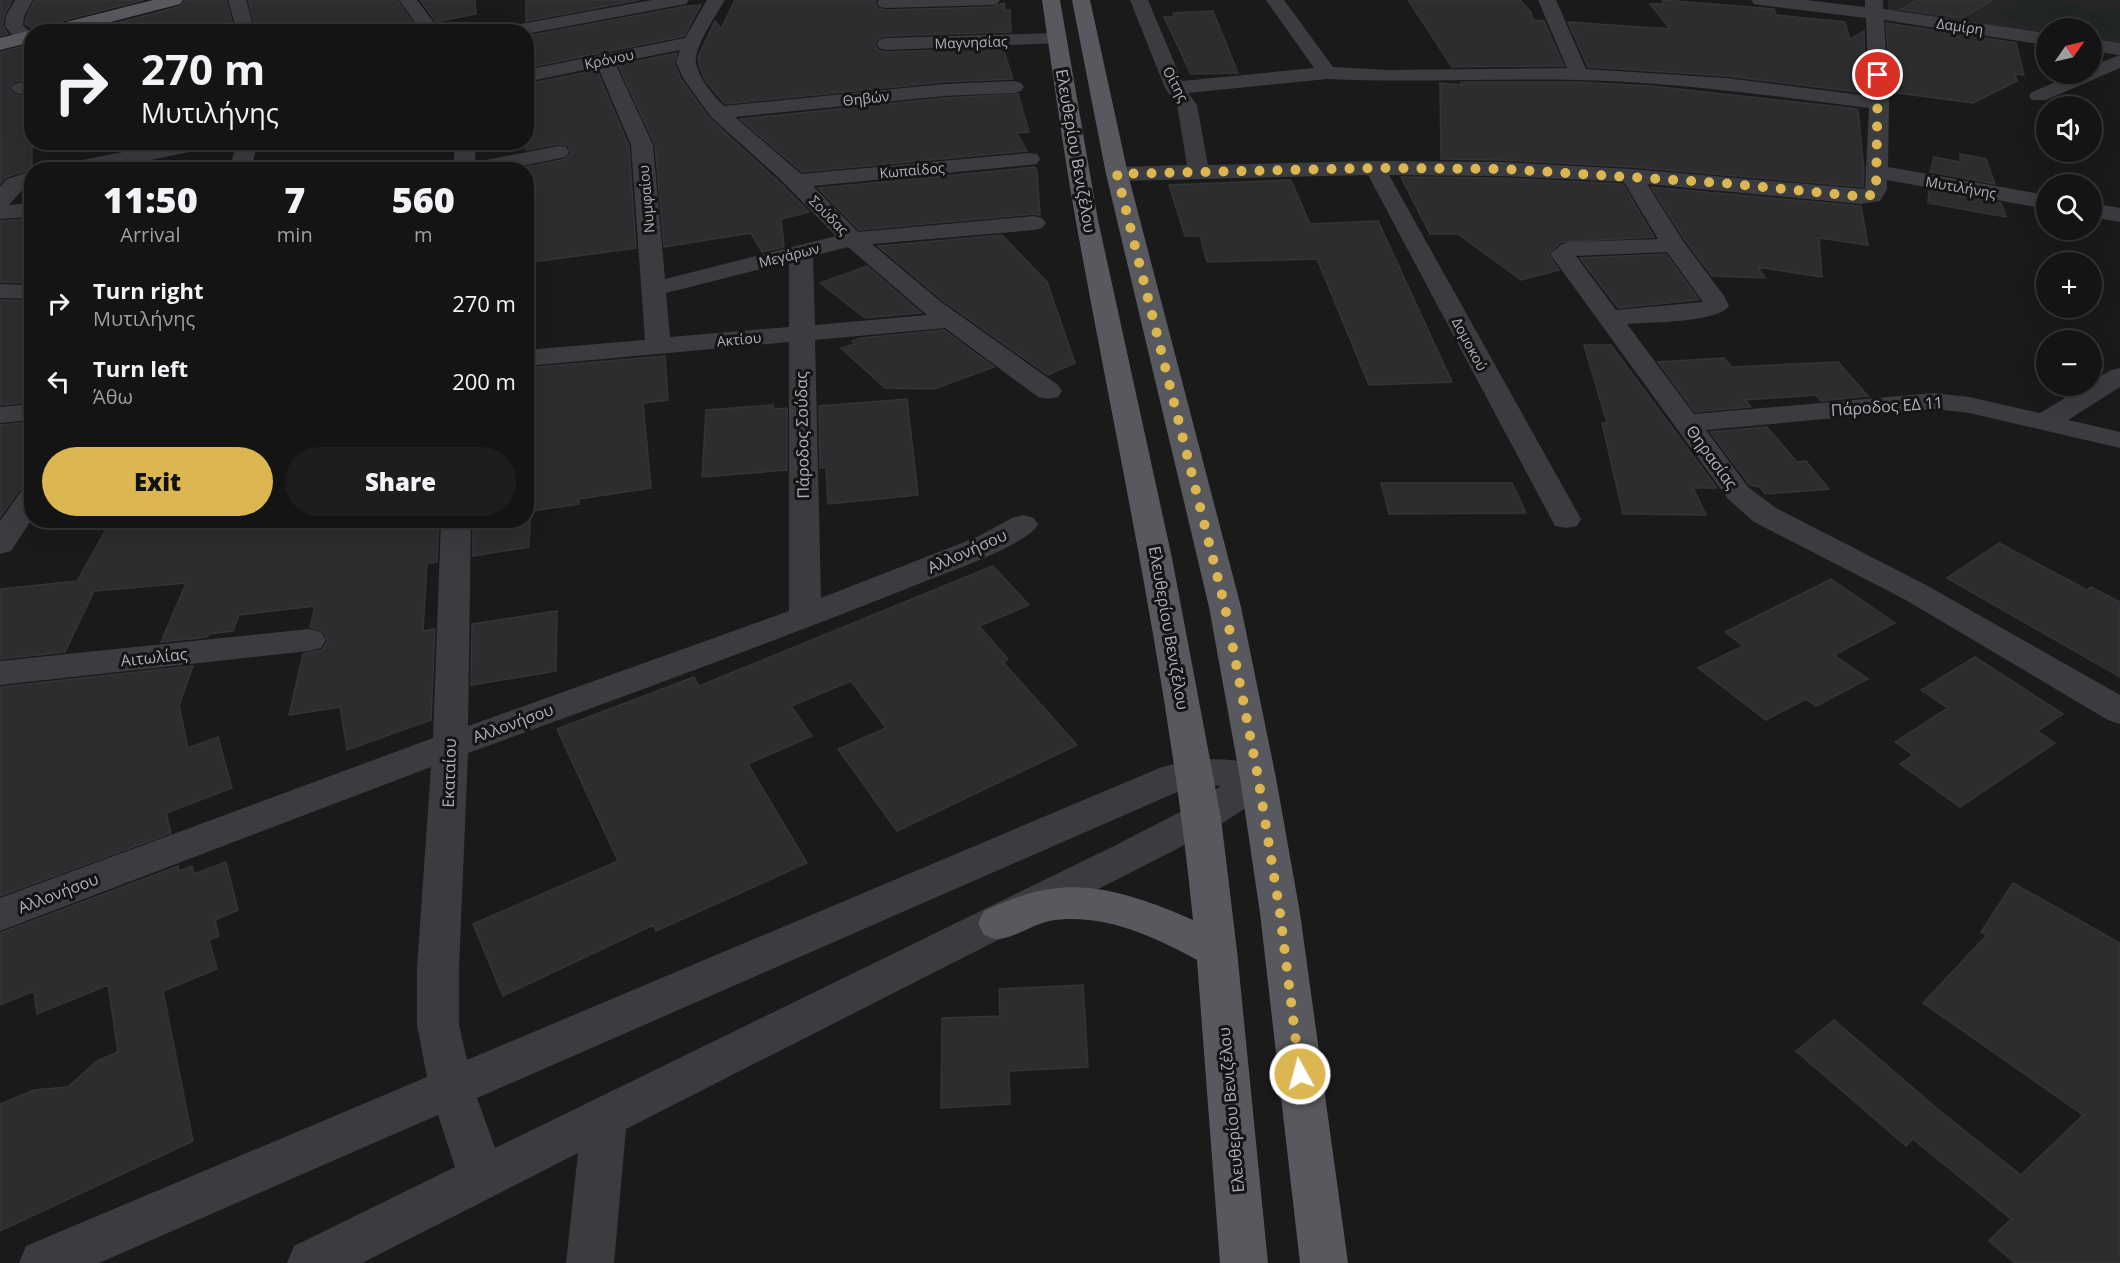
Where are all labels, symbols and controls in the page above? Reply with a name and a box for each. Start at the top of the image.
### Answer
street label: Δαμίρη [1935,13,1985,39]
north arrow [2036,18,2102,84]
map controls [2036,18,2102,396]
street label: Μαγνησίας [934,31,1008,53]
text: 270 m [141,40,265,97]
street label: Κρόνου [583,45,635,73]
icon: right [42,48,120,126]
pin [1852,49,1903,100]
icon: arrive [1861,58,1894,91]
street label: Οίτης [1159,63,1193,105]
street label: Ελευθερίου Βενιζέλου [1051,67,1101,235]
street label: Θηβών [842,86,890,110]
text: Μυτιλήνης [141,94,279,131]
button: sound [2036,96,2102,162]
street label: Κωπαίδος [879,158,946,182]
street label: Νυμφαίου [634,164,658,234]
street label: Μυτιλήνης [1924,171,1998,203]
button: search [2036,174,2102,240]
text: 11:50 [103,175,198,224]
text: 7 [284,175,305,224]
text: 560 [392,175,455,224]
street label: Σούδας [805,191,853,239]
text: Arrival [120,221,181,248]
text: min [277,221,313,248]
text: m [414,221,433,248]
street label: Μεγάρων [757,238,821,272]
button: + [2036,252,2102,318]
text: Turn right [93,275,204,305]
icon: right [42,287,75,320]
text: 270 m [452,288,516,318]
text: Μυτιλήνης [93,305,195,332]
street label: Δομοκού [1448,314,1492,374]
street label: Ακτίου [716,328,762,350]
button: − [2036,330,2102,396]
text: Turn left [93,353,188,383]
icon: left [42,365,75,398]
text: 200 m [452,366,516,396]
street label: Πάροδος Σούδας [790,371,814,499]
text: Άθω [93,383,133,410]
street label: Πάροδος ΕΔ 11 [1830,391,1944,421]
street label: Θηρασίας [1681,420,1743,494]
button: Exit [42,447,273,516]
button: Share [285,447,516,516]
street label: Αλλονήσου [924,524,1010,578]
street label: Ελευθερίου Βενιζέλου [1144,544,1194,712]
street label: Αιτωλίας [120,643,189,671]
street label: Αλλονήσου [470,698,556,748]
street label: Εκαταίου [437,738,461,808]
street label: Αλλονήσου [15,868,101,918]
street label: Ελευθερίου Βενιζέλου [1213,1026,1249,1194]
position arrow [1268,1042,1332,1106]

